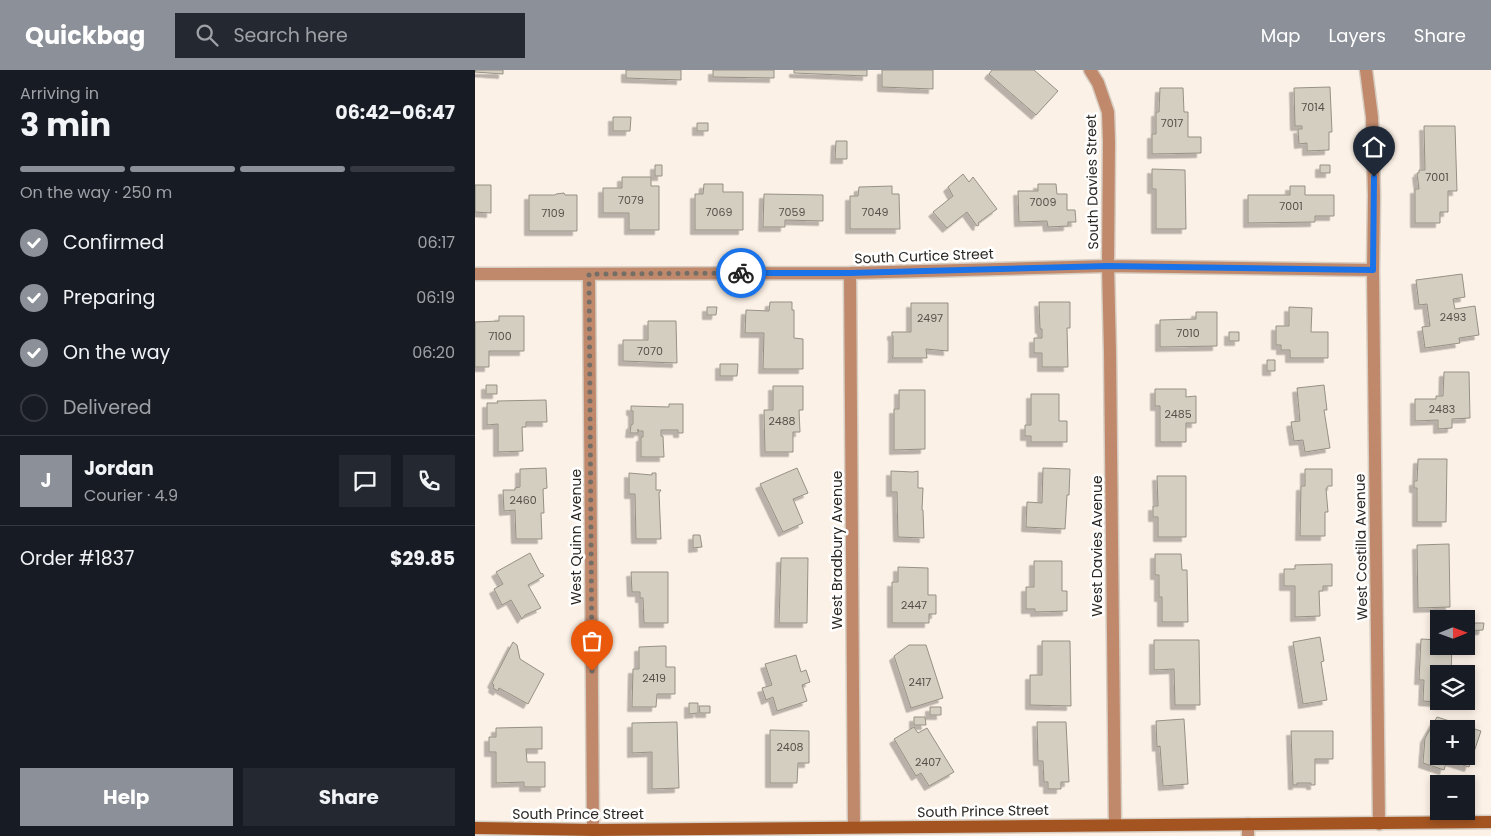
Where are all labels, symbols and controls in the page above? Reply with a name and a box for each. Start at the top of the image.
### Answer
search box [175,13,525,58]
text: Quickbag [25,19,145,52]
icon: search [193,21,221,49]
text: Search here [233,22,348,49]
text: Map [1261,23,1301,48]
text: Layers [1329,23,1386,48]
text: Share [1414,23,1466,48]
text: Arriving in [20,82,99,105]
text: 06:42–06:47 [335,99,455,126]
house number: 7014 [1301,99,1325,115]
text: 3 min [20,102,111,147]
street label: South Davies Street [1081,114,1103,250]
house number: 7017 [1161,115,1183,131]
pin [1353,126,1395,177]
icon: home [1360,133,1388,161]
house number: 7001 [1425,169,1449,185]
text: On the way · 250 m [20,181,172,204]
house number: 7079 [618,192,644,208]
house number: 7009 [1030,194,1056,210]
house number: 7001 [1279,198,1303,214]
house number: 7069 [706,204,732,220]
house number: 7059 [779,204,805,220]
house number: 7049 [862,204,888,220]
house number: 7109 [541,205,565,221]
icon: check [20,229,48,257]
text: Confirmed [63,229,164,256]
text: 06:17 [418,231,455,254]
street label: South Curtice Street [854,244,994,268]
courier [716,248,766,298]
icon: bike [727,259,755,287]
icon: check [20,284,48,312]
text: Preparing [63,284,155,311]
text: 06:19 [416,286,455,309]
house number: 2493 [1440,309,1466,325]
house number: 2497 [917,310,943,326]
house number: 7010 [1176,325,1200,341]
house number: 7100 [488,328,512,344]
icon: check [20,339,48,367]
text: On the way [63,339,170,366]
text: 06:20 [412,341,455,364]
house number: 7070 [637,343,663,359]
text: Delivered [63,394,152,421]
house number: 2483 [1429,401,1455,417]
house number: 2485 [1164,406,1192,422]
house number: 2488 [768,413,796,429]
text: Jordan [84,455,154,482]
button: chat [339,455,391,507]
button: phone [403,455,455,507]
text: J [41,467,51,494]
street label: West Quinn Avenue [566,469,586,605]
street label: West Bradbury Avenue [827,470,847,630]
street label: West Costilla Avenue [1350,473,1372,621]
street label: West Davies Avenue [1087,475,1107,617]
text: Courier · 4.9 [84,484,178,507]
house number: 2460 [509,492,537,508]
text: Order #1837 [20,545,134,572]
text: $29.85 [390,545,455,572]
house number: 2447 [901,597,927,613]
north arrow [1430,610,1475,655]
map controls [1430,610,1475,820]
pin [571,620,613,671]
icon: bag [578,627,606,655]
button: layers [1430,665,1475,710]
house number: 2419 [642,670,666,686]
house number: 2417 [909,674,931,690]
button: + [1430,720,1475,765]
house number: 2408 [776,739,804,755]
house number: 2407 [915,754,941,770]
button: Help [20,768,233,826]
button: Share [243,768,455,826]
button: − [1430,775,1475,820]
street label: South Prince Street [917,800,1049,822]
street label: South Prince Street [512,804,644,824]

